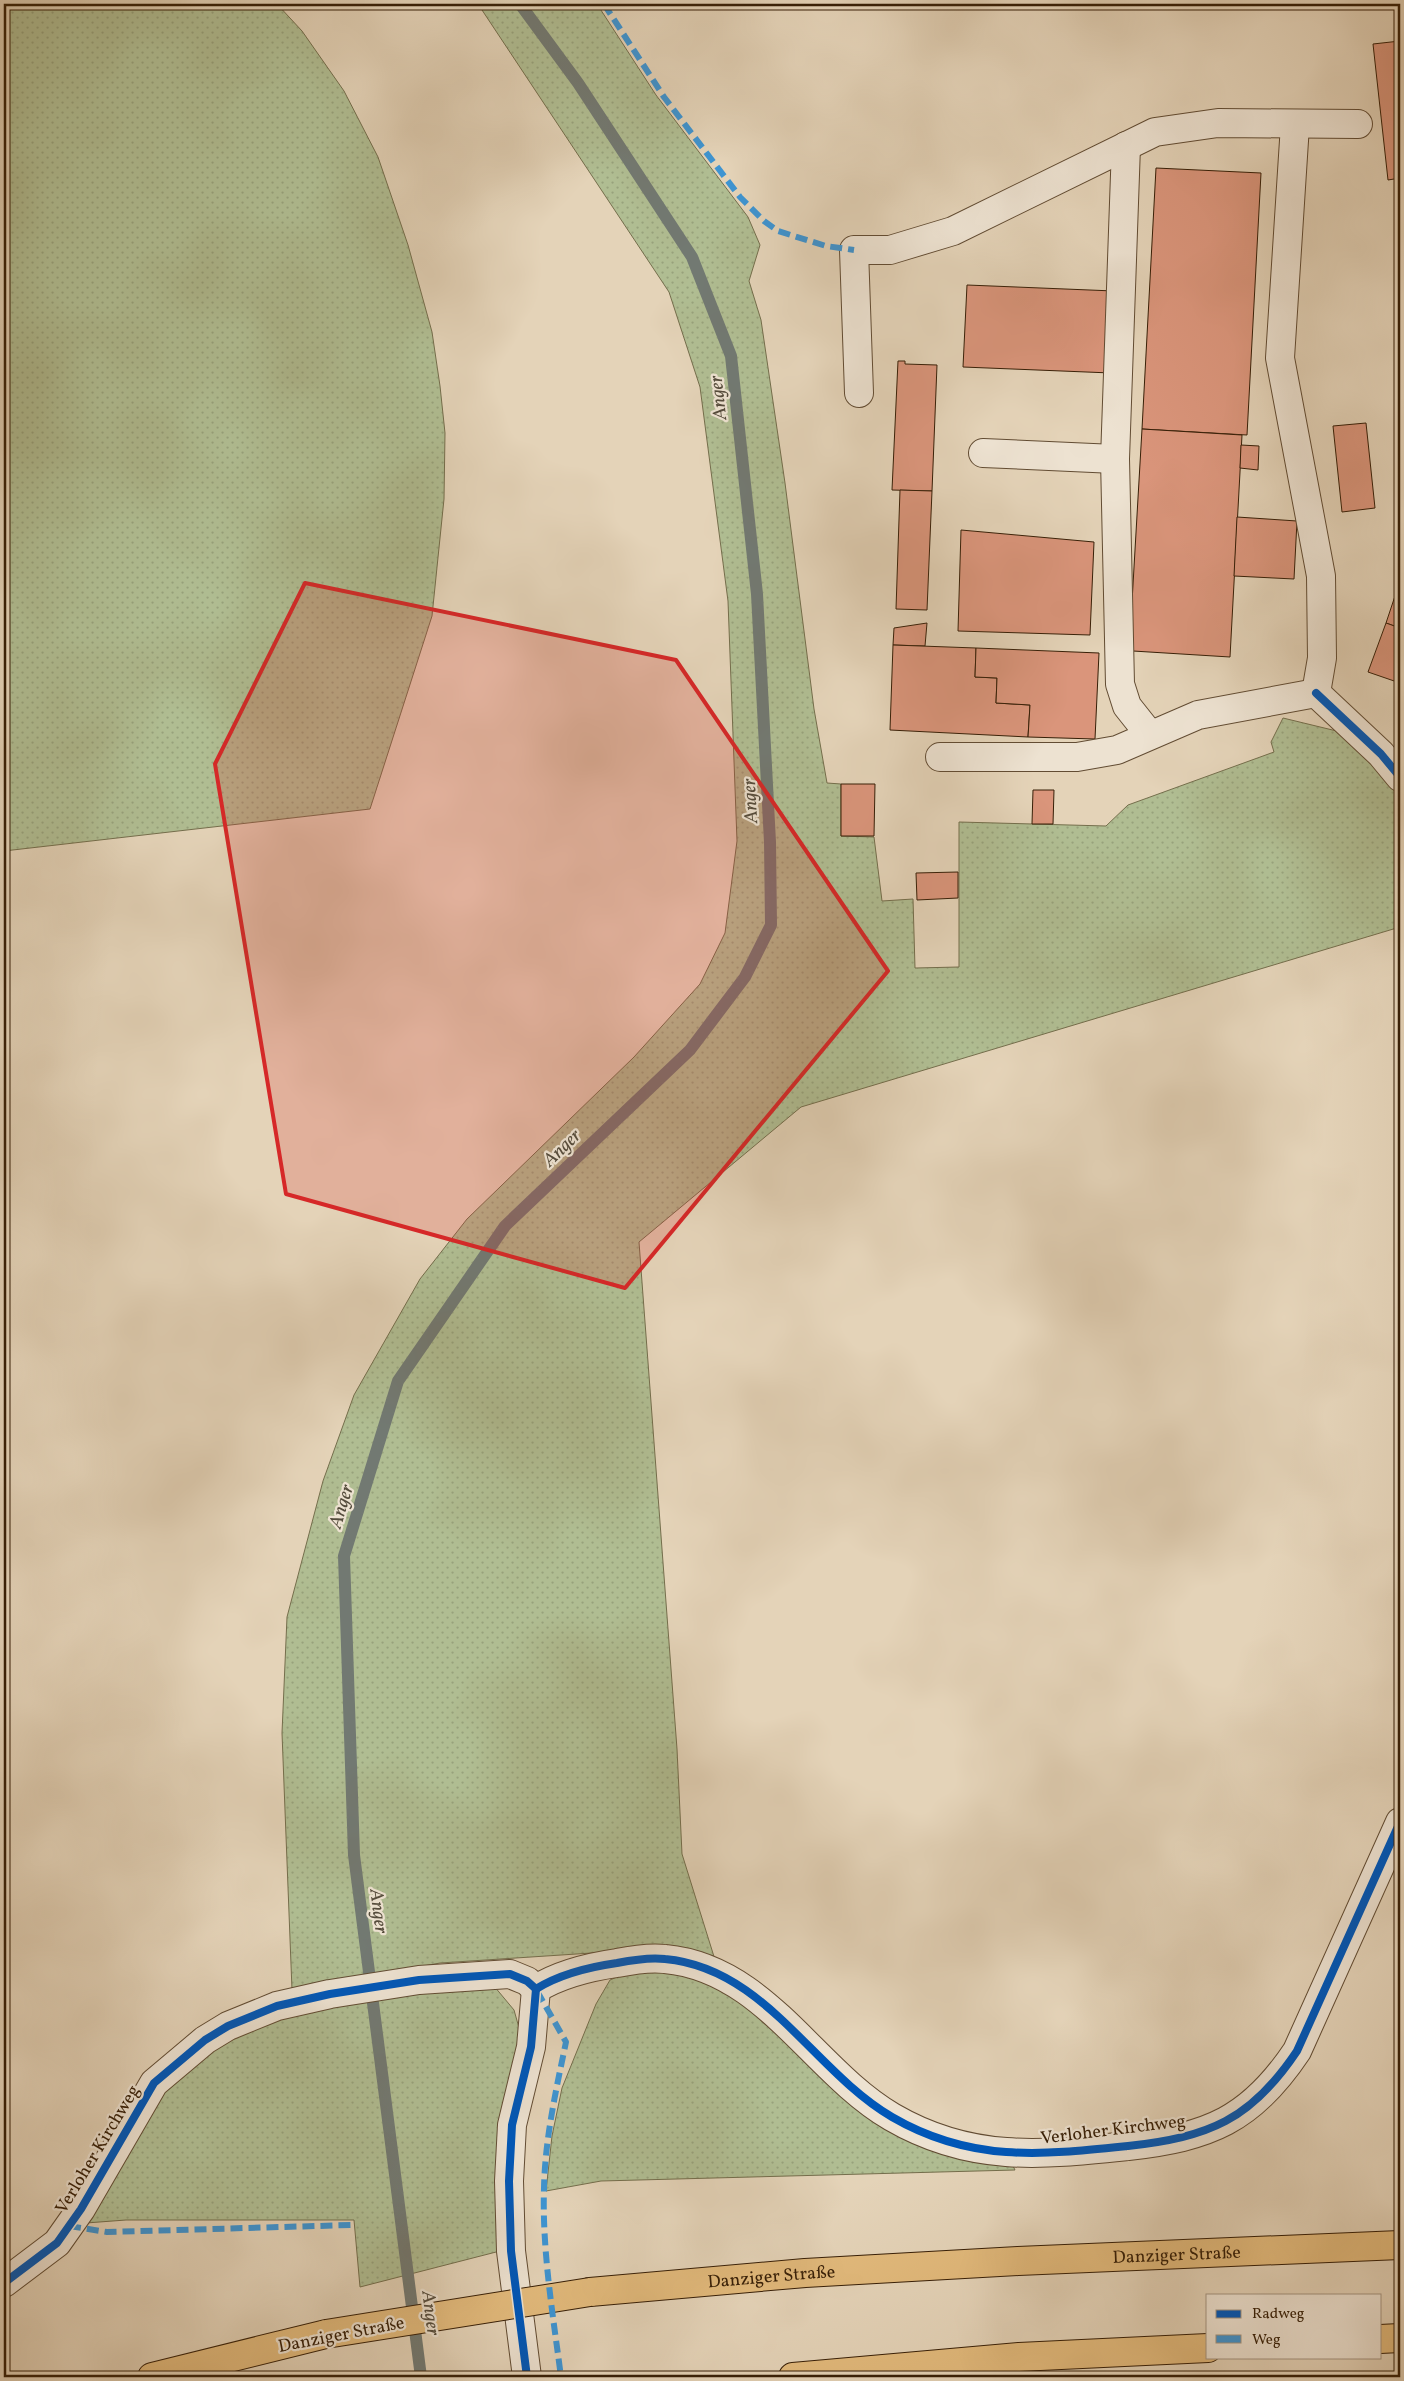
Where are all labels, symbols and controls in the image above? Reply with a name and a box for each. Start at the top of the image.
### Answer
water label: Anger [704,373,734,422]
water label: Anger [737,777,765,825]
water label: Anger [537,1123,588,1174]
water label: Anger [323,1481,361,1533]
water label: Anger [362,1886,394,1936]
street label: Verloher Kirchweg [50,2081,147,2219]
street label: Verloher Kirchweg [1039,2109,1187,2152]
street label: Danziger Straße [1112,2241,1241,2271]
street label: Danziger Straße [706,2260,836,2296]
water label: Anger [414,2288,446,2338]
legend [1206,2294,1382,2358]
text: Radweg [1252,2304,1305,2325]
street label: Danziger Straße [276,2311,407,2360]
text: Weg [1252,2330,1281,2351]

